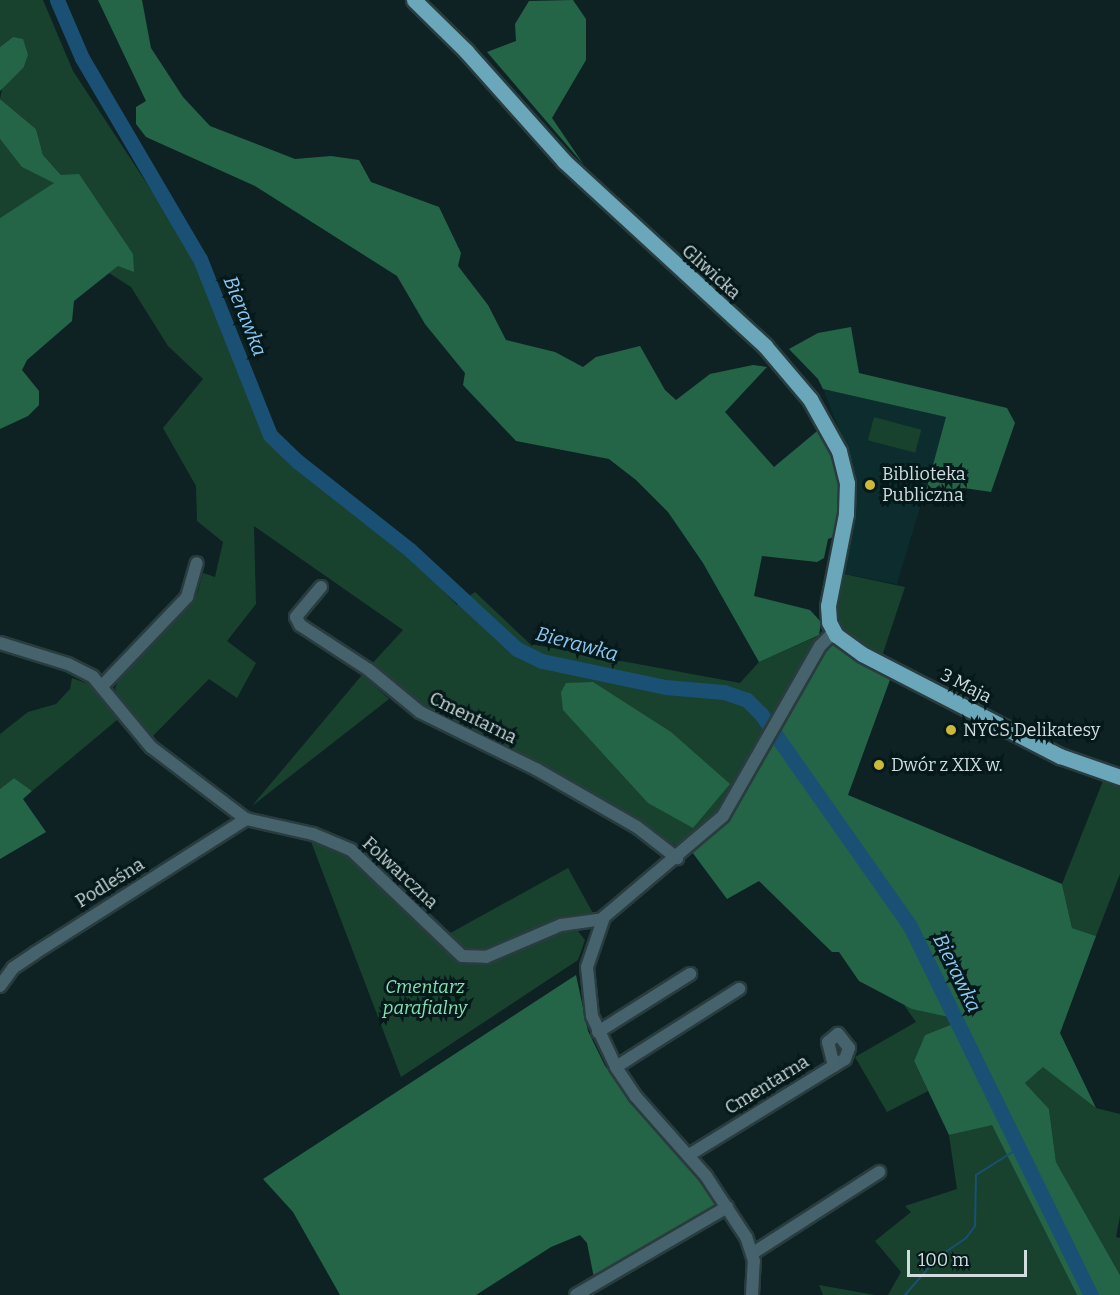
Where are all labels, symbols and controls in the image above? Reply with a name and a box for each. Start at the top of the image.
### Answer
street label: Gliwicka [677,240,745,304]
water label: Bierawka [218,272,272,360]
place label: Biblioteka Publiczna [882,464,966,506]
marker: Biblioteka Publiczna [863,478,877,492]
water label: Bierawka [533,622,621,666]
street label: 3 Maja [937,664,995,708]
street label: Cmentarna [426,688,520,748]
place label: NYCS Delikatesy [963,719,1100,741]
marker: NYCS Delikatesy [944,723,958,737]
place label: Dwór z XIX w. [891,754,1003,776]
marker: Dwór z XIX w. [872,758,886,772]
street label: Folwarczna [358,833,442,913]
street label: Podleśna [72,854,148,912]
water label: Bierawka [928,930,986,1016]
park label: Cmentarz parafialny [383,977,467,1020]
street label: Cmentarna [721,1051,813,1119]
scale bar [910,1238,1030,1276]
text: 100 m [918,1249,969,1271]

